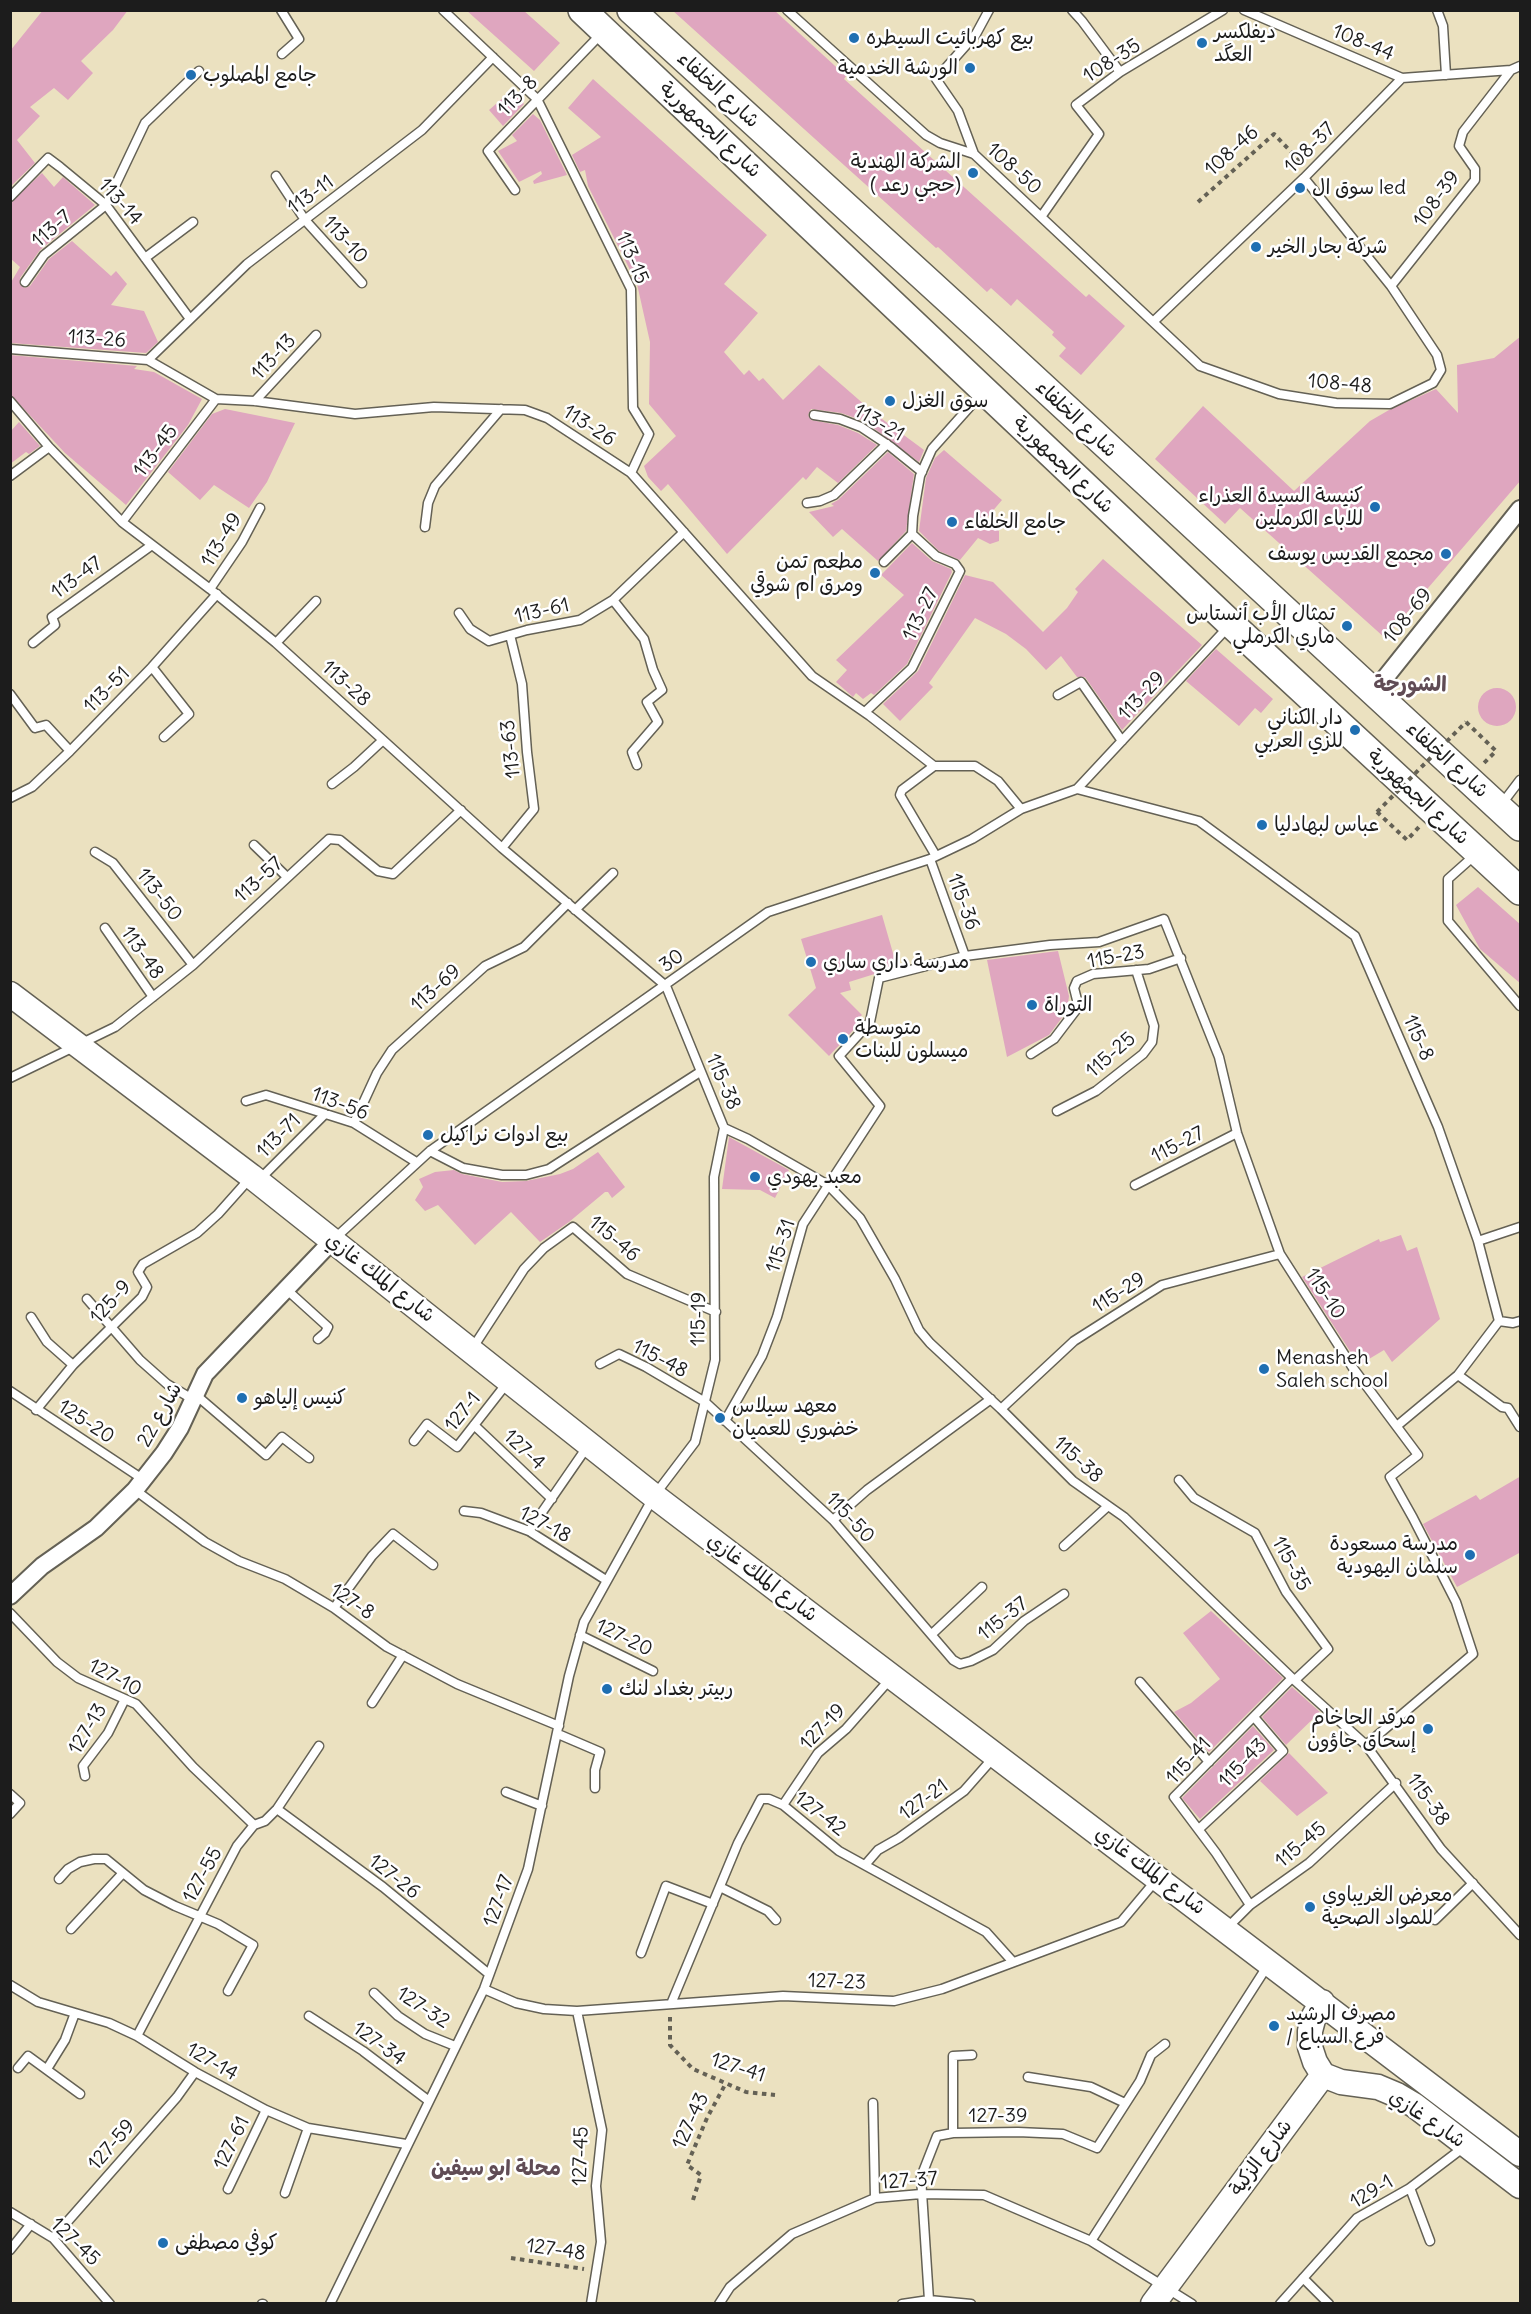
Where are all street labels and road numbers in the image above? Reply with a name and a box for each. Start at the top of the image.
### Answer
street label: 108-44 [1329,19,1397,67]
street label: 108-35 [1079,34,1145,88]
street label: شارع الخلفاء [672,47,764,133]
street label: 113-8 [493,71,543,121]
street label: شارع الجمهورية [654,77,766,183]
street label: 108-37 [1280,118,1340,178]
street label: 108-46 [1200,121,1264,181]
street label: 108-50 [982,138,1046,200]
street label: 108-39 [1409,166,1465,232]
street label: 113-11 [283,170,339,220]
street label: 113-14 [93,174,147,230]
street label: 113-7 [27,205,77,253]
street label: 113-10 [317,211,373,269]
street label: 113-15 [610,228,654,288]
street label: 113-26 [67,325,127,353]
street label: 113-13 [247,329,301,385]
street label: 108-48 [1307,369,1373,399]
street label: شارع الخلفاء [1030,375,1122,463]
street label: 113-21 [850,399,908,447]
street label: 113-26 [558,400,620,452]
street label: شارع الجمهورية [1008,411,1118,519]
street label: 113-45 [129,420,183,482]
street label: 113-49 [196,509,248,571]
street label: 113-47 [47,552,107,604]
street label: 108-69 [1378,583,1438,649]
street label: 113-27 [898,584,944,644]
street label: 113-61 [512,593,572,629]
street label: 113-28 [317,656,375,712]
street label: 113-51 [79,662,135,718]
street label: 113-29 [1114,667,1170,725]
street label: شارع الخلفاء [1401,717,1493,803]
street label: 113-63 [496,719,526,779]
street label: شارع الجمهورية [1362,744,1474,850]
street label: 113-57 [230,852,288,908]
street label: 113-50 [131,864,187,926]
street label: 115-36 [942,870,984,934]
street label: 113-48 [115,922,169,984]
street label: 115-23 [1086,940,1146,974]
street label: 30 [655,944,689,978]
street label: 113-69 [406,959,466,1017]
street label: 115-8 [1397,1011,1439,1065]
street label: 115-25 [1081,1027,1141,1083]
street label: 115-38 [701,1050,745,1114]
street label: 113-56 [308,1082,372,1126]
street label: 113-71 [252,1109,306,1163]
street label: 115-27 [1148,1122,1208,1168]
street label: 115-46 [584,1211,644,1267]
street label: 115-31 [761,1216,801,1276]
street label: شارع الملك غازي [321,1228,439,1328]
street label: 115-10 [1300,1264,1350,1324]
street label: 115-29 [1088,1267,1150,1319]
street label: 125-9 [85,1275,137,1329]
street label: 115-19 [687,1292,711,1346]
street label: 115-48 [628,1335,692,1383]
street label: شارع 22 [133,1379,187,1451]
street label: 127-1 [440,1388,486,1436]
street label: 125-20 [53,1395,119,1449]
street label: 127-4 [498,1425,550,1475]
street label: 115-38 [1048,1432,1108,1488]
street label: 115-50 [821,1488,879,1548]
street label: 127-18 [515,1501,575,1549]
street label: شارع الملك غازي [702,1529,822,1627]
street label: 115-35 [1266,1533,1316,1595]
street label: 127-8 [325,1579,379,1625]
street label: 115-37 [973,1592,1033,1646]
street label: 127-20 [592,1614,656,1662]
street label: 127-10 [84,1654,146,1702]
street label: 127-13 [64,1699,112,1759]
street label: 127-19 [795,1699,851,1755]
street label: 115-41 [1161,1733,1217,1789]
street label: 115-43 [1214,1733,1272,1793]
street label: 115-38 [1401,1769,1455,1831]
street label: 127-21 [895,1774,953,1826]
street label: 127-42 [789,1786,851,1842]
street label: 115-45 [1271,1817,1331,1873]
street label: شارع الملك غازي [1090,1822,1210,1920]
street label: 127-55 [178,1843,228,1907]
street label: 127-26 [364,1850,424,1904]
street label: 127-17 [479,1872,519,1930]
street label: 127-23 [807,1969,867,1995]
street label: 127-32 [392,1982,454,2034]
street label: 127-34 [348,2017,410,2071]
street label: 127-14 [182,2038,242,2086]
street label: 127-41 [708,2048,768,2088]
street label: شارع غازي [1384,2085,1470,2153]
street label: 127-43 [668,2089,714,2153]
street label: 127-39 [969,2104,1027,2128]
street label: 127-61 [209,2113,255,2173]
street label: 127-59 [83,2115,141,2175]
street label: شارع الزكية [1225,2115,1297,2201]
street label: 127-45 [568,2126,594,2186]
street label: 127-37 [880,2167,938,2195]
street label: 129-1 [1346,2170,1398,2214]
street label: 127-45 [45,2213,105,2271]
street label: 127-48 [525,2234,587,2266]

